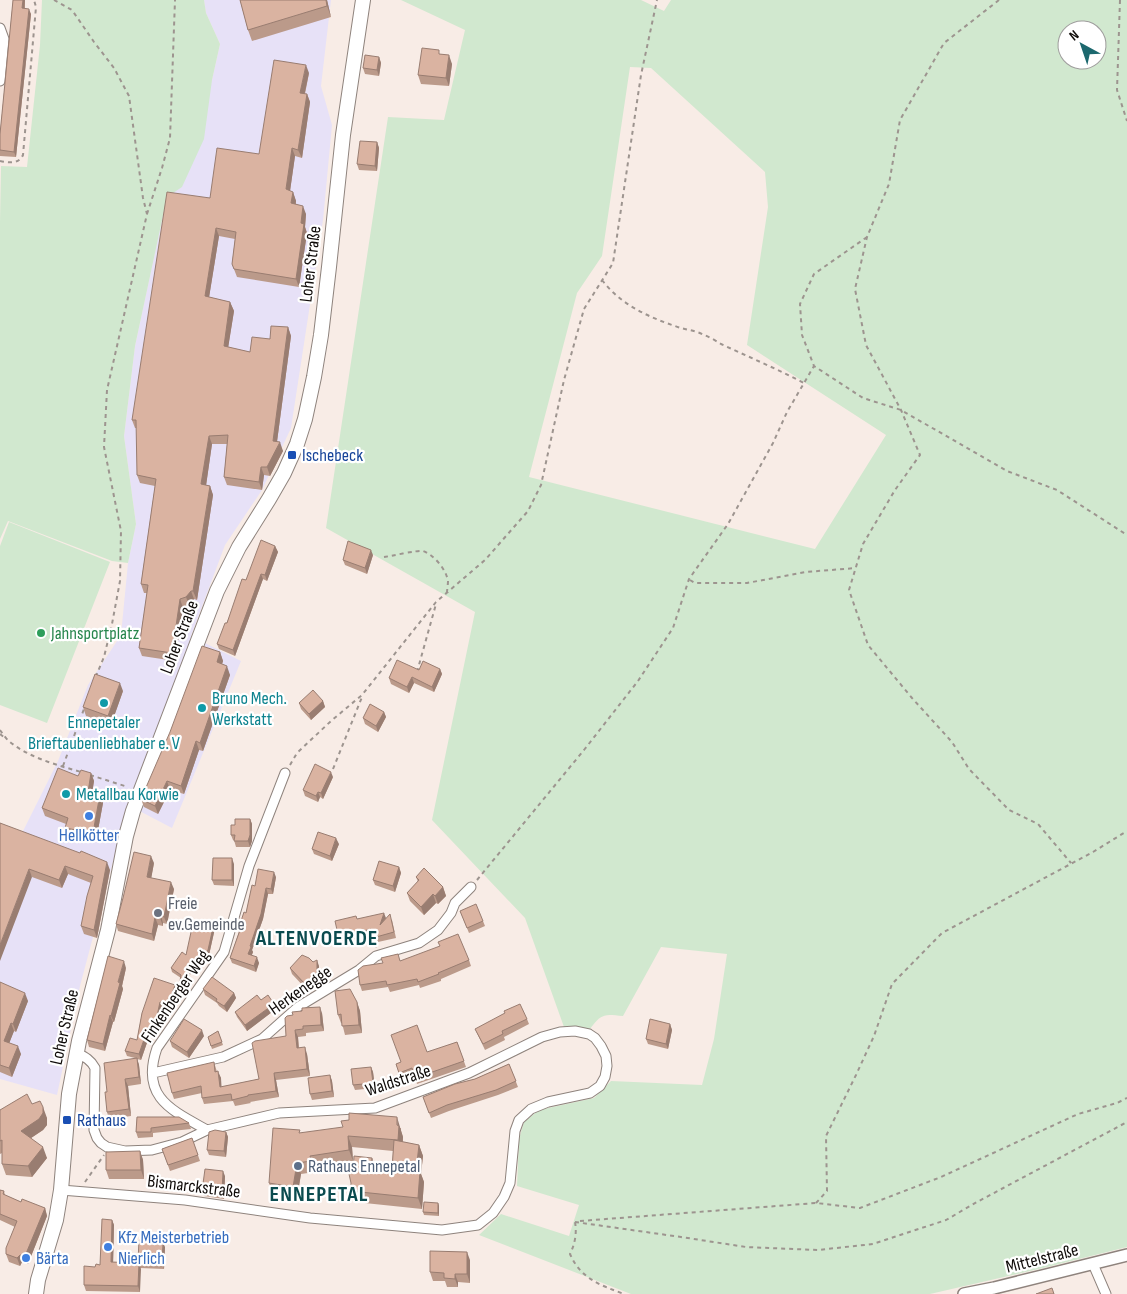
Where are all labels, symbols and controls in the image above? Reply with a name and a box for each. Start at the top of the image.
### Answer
north arrow [1057,20,1107,70]
text: N [1066,27,1082,44]
street label: Loher Straße [295,225,326,303]
place label: Ischebeck [302,445,363,466]
marker: Ischebeck [286,449,298,461]
street label: Loher Straße [156,598,203,677]
place label: Jahnsportplatz [50,623,140,644]
marker: Jahnsportplatz [35,627,47,639]
place label: Bruno Mech. Werkstatt [212,688,287,730]
marker: Ennepetaler Brieftaubenliebhaber e. V [98,697,110,709]
marker: Bruno Mech. Werkstatt [196,702,208,714]
place label: Ennepetaler Brieftaubenliebhaber e. V [28,712,180,754]
place label: Metallbau Korwie [76,784,179,805]
marker: Metallbau Korwie [60,788,72,800]
marker: Hellkötter [83,810,95,822]
place label: Hellkötter [59,825,119,846]
place label: Freie ev.Gemeinde [168,893,245,935]
marker: Freie ev.Gemeinde [152,907,164,919]
district label: ALTENVOERDE [255,925,378,952]
street label: Finkenberger Weg [137,946,214,1047]
street label: Herkenegge [265,961,336,1020]
street label: Loher Straße [46,987,83,1067]
street label: Waldstraße [363,1060,434,1101]
place label: Rathaus [77,1110,126,1131]
marker: Rathaus [61,1114,73,1126]
place label: Rathaus Ennepetal [308,1156,420,1177]
marker: Rathaus Ennepetal [292,1160,304,1172]
street label: Bismarckstraße [146,1170,242,1203]
district label: ENNEPETAL [270,1181,368,1208]
place label: Kfz Meisterbetrieb Nierlich [118,1227,229,1269]
street label: Mittelstraße [1004,1239,1081,1278]
marker: Kfz Meisterbetrieb Nierlich [102,1241,114,1253]
place label: Bärta [36,1248,69,1269]
marker: Bärta [20,1252,32,1264]

